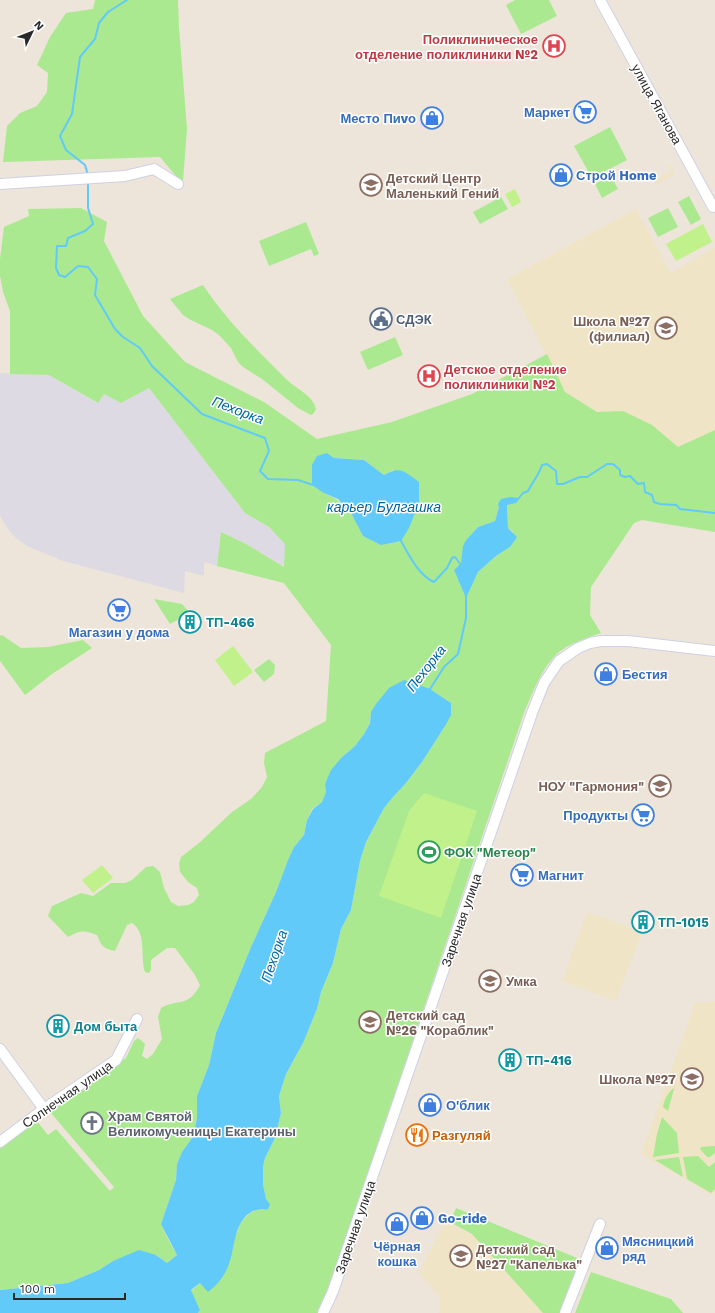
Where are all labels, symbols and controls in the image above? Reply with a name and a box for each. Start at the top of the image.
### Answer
north arrow [12,12,52,52]
text: N [31,18,46,33]
place label: Поликлиническое отделение поликлиники №2 [355,32,538,62]
hospital icon: Поликлиническое отделение поликлиники №2 [541,33,567,59]
street label: улица Яганова [628,61,685,148]
supermarket icon: Маркет [572,99,598,125]
shop icon: Место Пиvо [419,105,445,131]
place label: Маркет [524,105,570,120]
place label: Место Пиvо [340,111,416,126]
shop icon: Строй Home [548,162,574,188]
place label: Строй Home [576,168,657,183]
place label: Детский Центр Маленький Гений [386,171,499,201]
school or university icon: Детский Центр Маленький Гений [358,172,384,198]
public building icon: СДЭК [368,306,394,332]
place label: СДЭК [396,312,432,327]
place label: Школа №27 (филиал) [573,314,650,344]
school or university icon: Школа №27 (филиал) [653,315,679,341]
place label: Детское отделение поликлиники №2 [444,362,567,392]
hospital icon: Детское отделение поликлиники №2 [416,363,442,389]
water label: Пехорка [210,393,266,427]
water label: карьер Булгашка [327,499,441,515]
supermarket icon: Магазин у дома [106,597,132,623]
building icon: ТП-466 [177,609,203,635]
place label: ТП-466 [206,615,255,630]
place label: Магазин у дома [69,625,170,640]
water label: Пехорка [403,642,449,694]
shop icon: Бестия [593,661,619,687]
place label: Бестия [622,667,668,682]
school or university icon: НОУ "Гармония" [647,773,673,799]
place label: НОУ "Гармония" [538,779,644,794]
supermarket icon: Продукты [630,802,656,828]
place label: Продукты [563,808,628,823]
sports icon: ФОК "Метеор" [416,839,442,865]
place label: ФОК "Метеор" [444,845,536,860]
supermarket icon: Магнит [509,862,535,888]
place label: Магнит [538,868,584,883]
street label: Заречная улица [439,871,485,969]
building icon: ТП-1015 [630,909,656,935]
place label: ТП-1015 [658,915,709,930]
water label: Пехорка [258,928,290,984]
school or university icon: Умка [477,968,503,994]
place label: Умка [506,974,538,989]
place label: Детский сад №26 "Кораблик" [386,1008,494,1038]
school or university icon: Детский сад №26 "Кораблик" [357,1009,383,1035]
building icon: Дом быта [45,1013,71,1039]
place label: Дом быта [74,1019,138,1034]
building icon: ТП-416 [497,1047,523,1073]
place label: ТП-416 [526,1053,572,1068]
street label: Солнечная улица [19,1057,116,1131]
school or university icon: Школа №27 [679,1066,705,1092]
place label: Школа №27 [599,1072,676,1087]
shop icon: О'блик [417,1092,443,1118]
place label: О'блик [446,1098,490,1113]
place label: Храм Святой Великомученицы Екатерины [108,1109,296,1139]
church icon: Храм Святой Великомученицы Екатерины [79,1110,105,1136]
restaurant icon: Разгуляй [404,1122,430,1148]
place label: Разгуляй [432,1128,491,1143]
street label: Заречная улица [333,1178,379,1276]
shop icon: Go-ride [409,1205,435,1231]
shop icon: Чёрная кошка [384,1211,410,1237]
place label: Go-ride [438,1211,488,1226]
place label: Мясницкий ряд [622,1234,694,1264]
shop icon: Мясницкий ряд [594,1235,620,1261]
place label: Чёрная кошка [374,1239,420,1269]
place label: Детский сад №27 "Капелька" [476,1242,582,1272]
school or university icon: Детский сад №27 "Капелька" [448,1243,474,1269]
scale bar [14,1275,125,1301]
text: 100 m [20,1282,55,1296]

